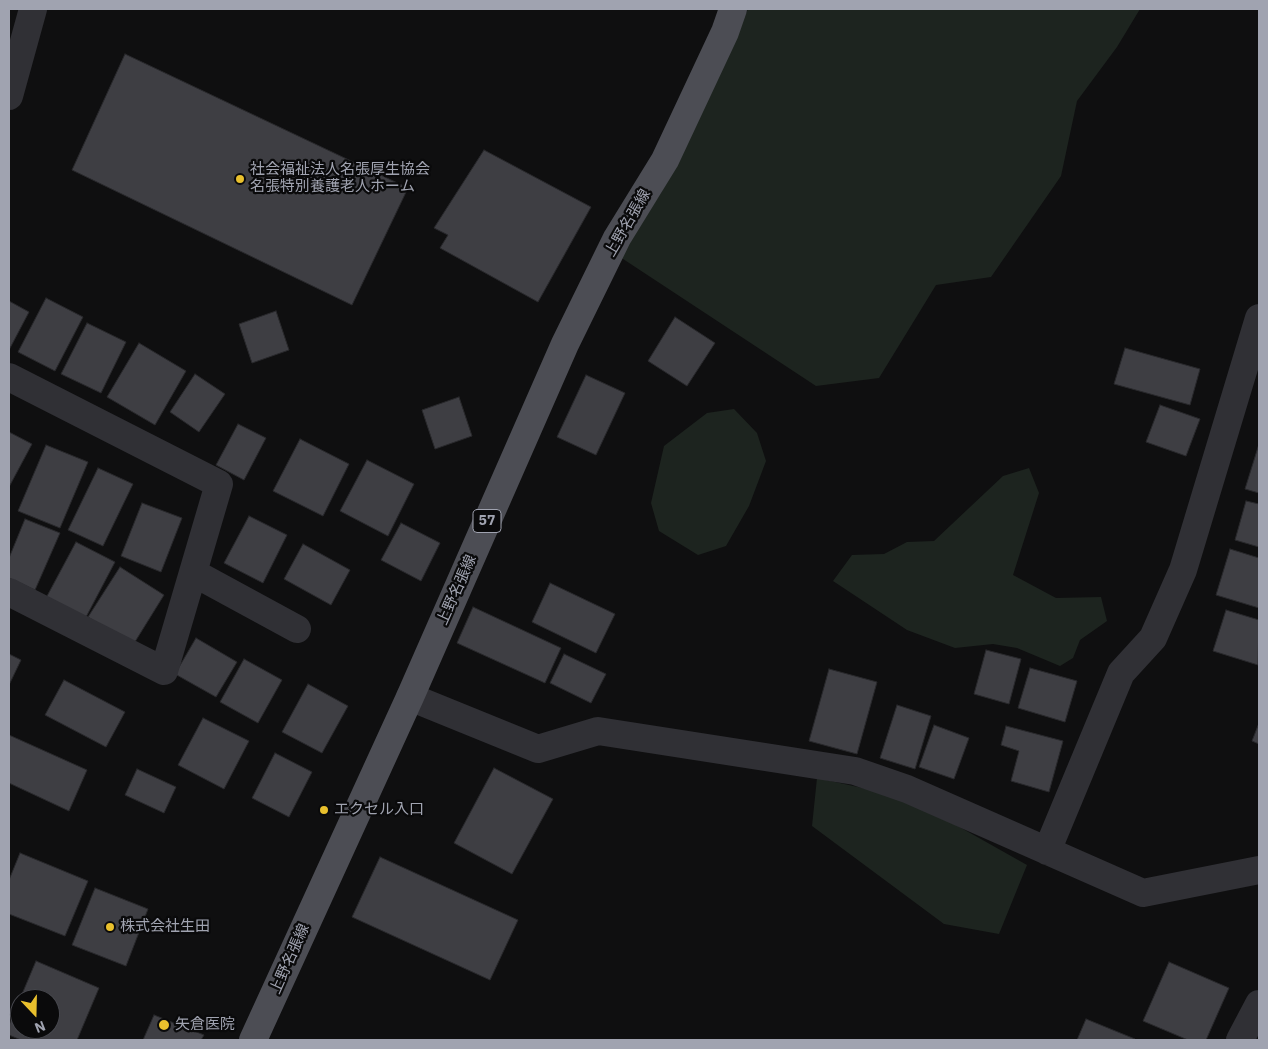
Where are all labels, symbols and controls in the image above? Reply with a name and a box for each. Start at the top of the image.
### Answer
place label: 社会福祉法人名張厚生協会 名張特別養護老人ホーム [250,161,430,196]
marker: 社会福祉法人名張厚生協会 名張特別養護老人ホーム [234,173,246,185]
street label: 上野名張線 [601,186,655,260]
road number: 57 [473,510,501,532]
street label: 上野名張線 [434,552,480,628]
place label: エクセル入口 [334,801,424,819]
marker: エクセル入口 [318,804,330,816]
place label: 株式会社生田 [120,918,210,936]
marker: 株式会社生田 [104,921,116,933]
street label: 上野名張線 [267,921,313,997]
north arrow [10,989,60,1039]
place label: 矢倉医院 [175,1016,235,1034]
text: N [32,1017,48,1037]
marker: 矢倉医院 [157,1018,171,1032]

